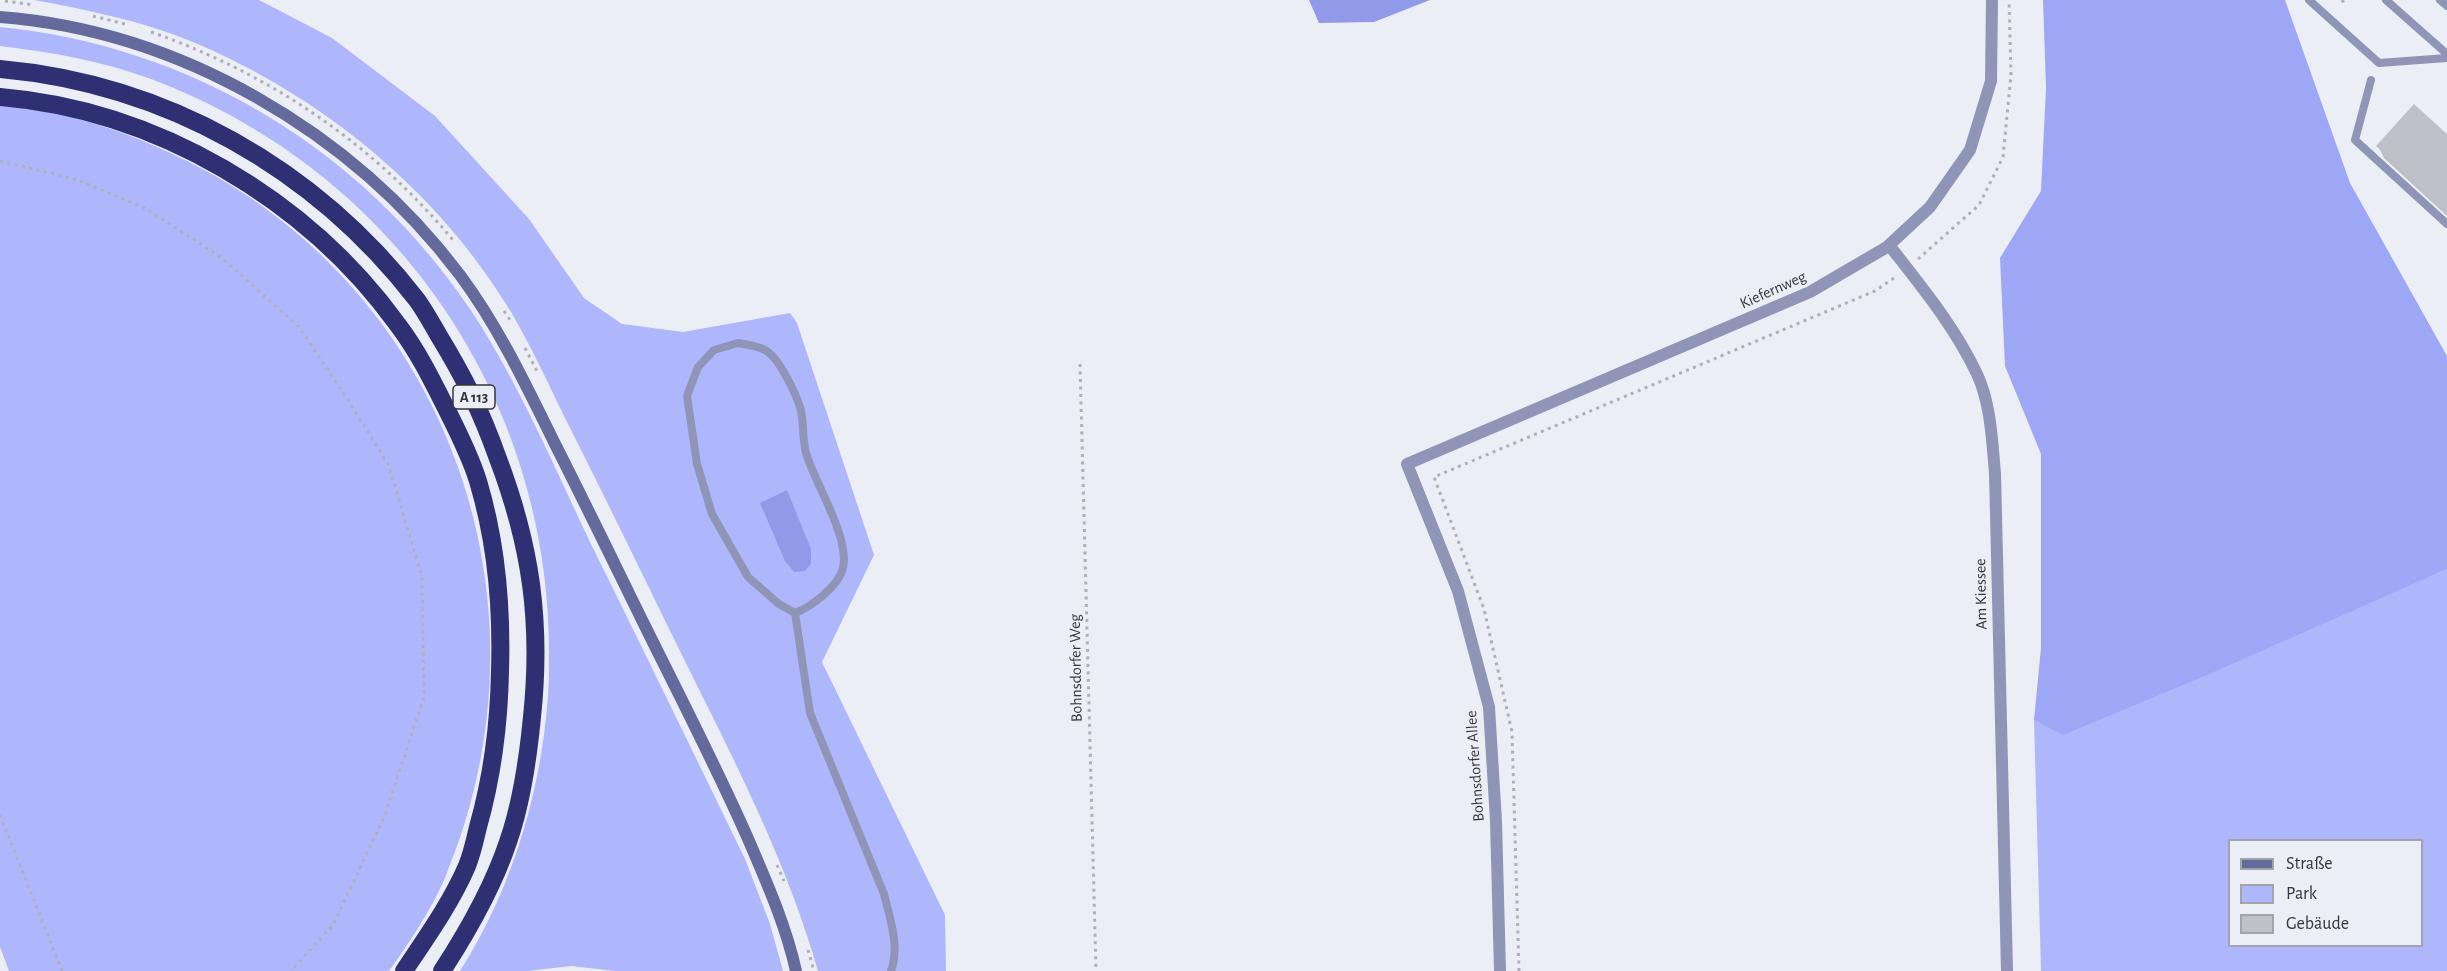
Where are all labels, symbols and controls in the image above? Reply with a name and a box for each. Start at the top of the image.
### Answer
street label: Kiefernweg [1737,267,1809,313]
road number: A 113 [453,385,495,409]
street label: Am Kiessee [1971,558,1991,630]
street label: Bohnsdorfer Weg [1065,614,1087,722]
street label: Bohnsdorfer Allee [1462,710,1488,822]
legend [2228,839,2423,947]
text: Straße [2286,855,2332,873]
text: Park [2286,885,2317,903]
text: Gebäude [2286,915,2349,933]

